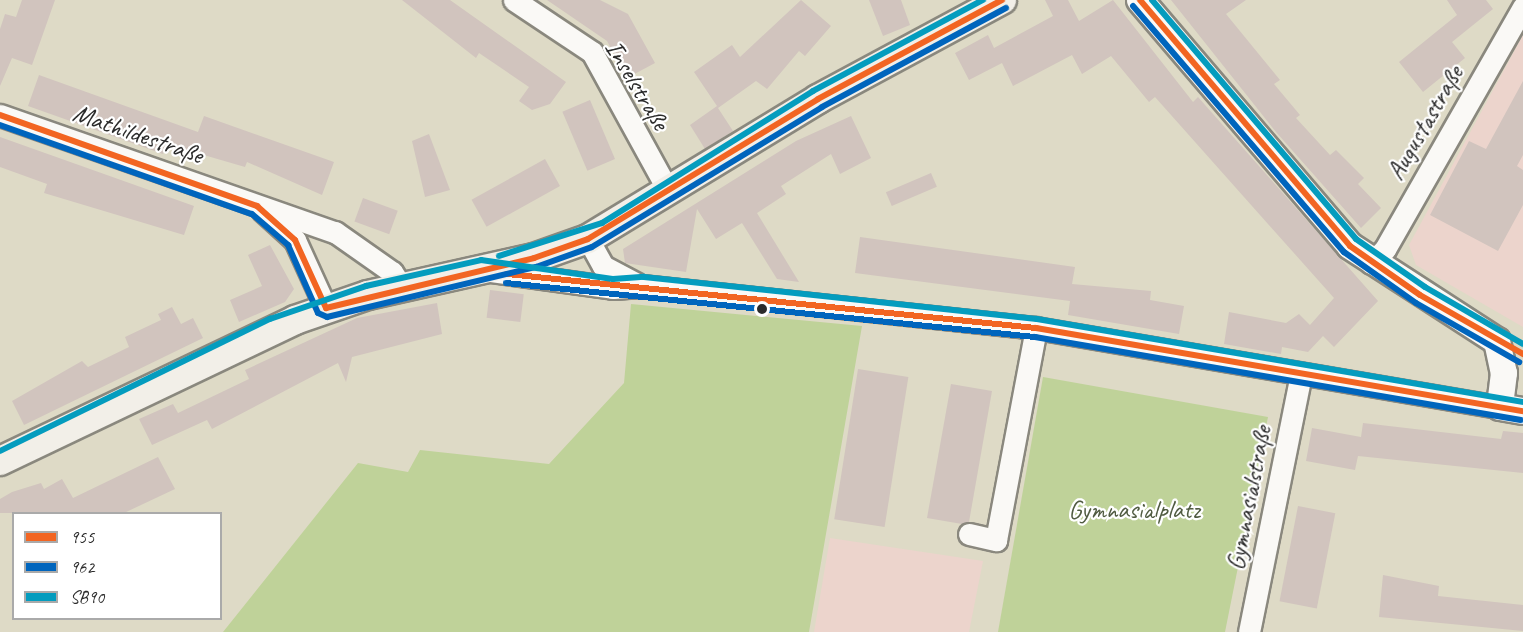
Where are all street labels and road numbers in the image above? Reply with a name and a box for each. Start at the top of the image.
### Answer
street label: Inselstraße [598,34,676,136]
street label: Augustastraße [1380,60,1470,186]
street label: Mathildestraße [69,97,207,171]
street label: Gymnasialstraße [1220,423,1278,573]

